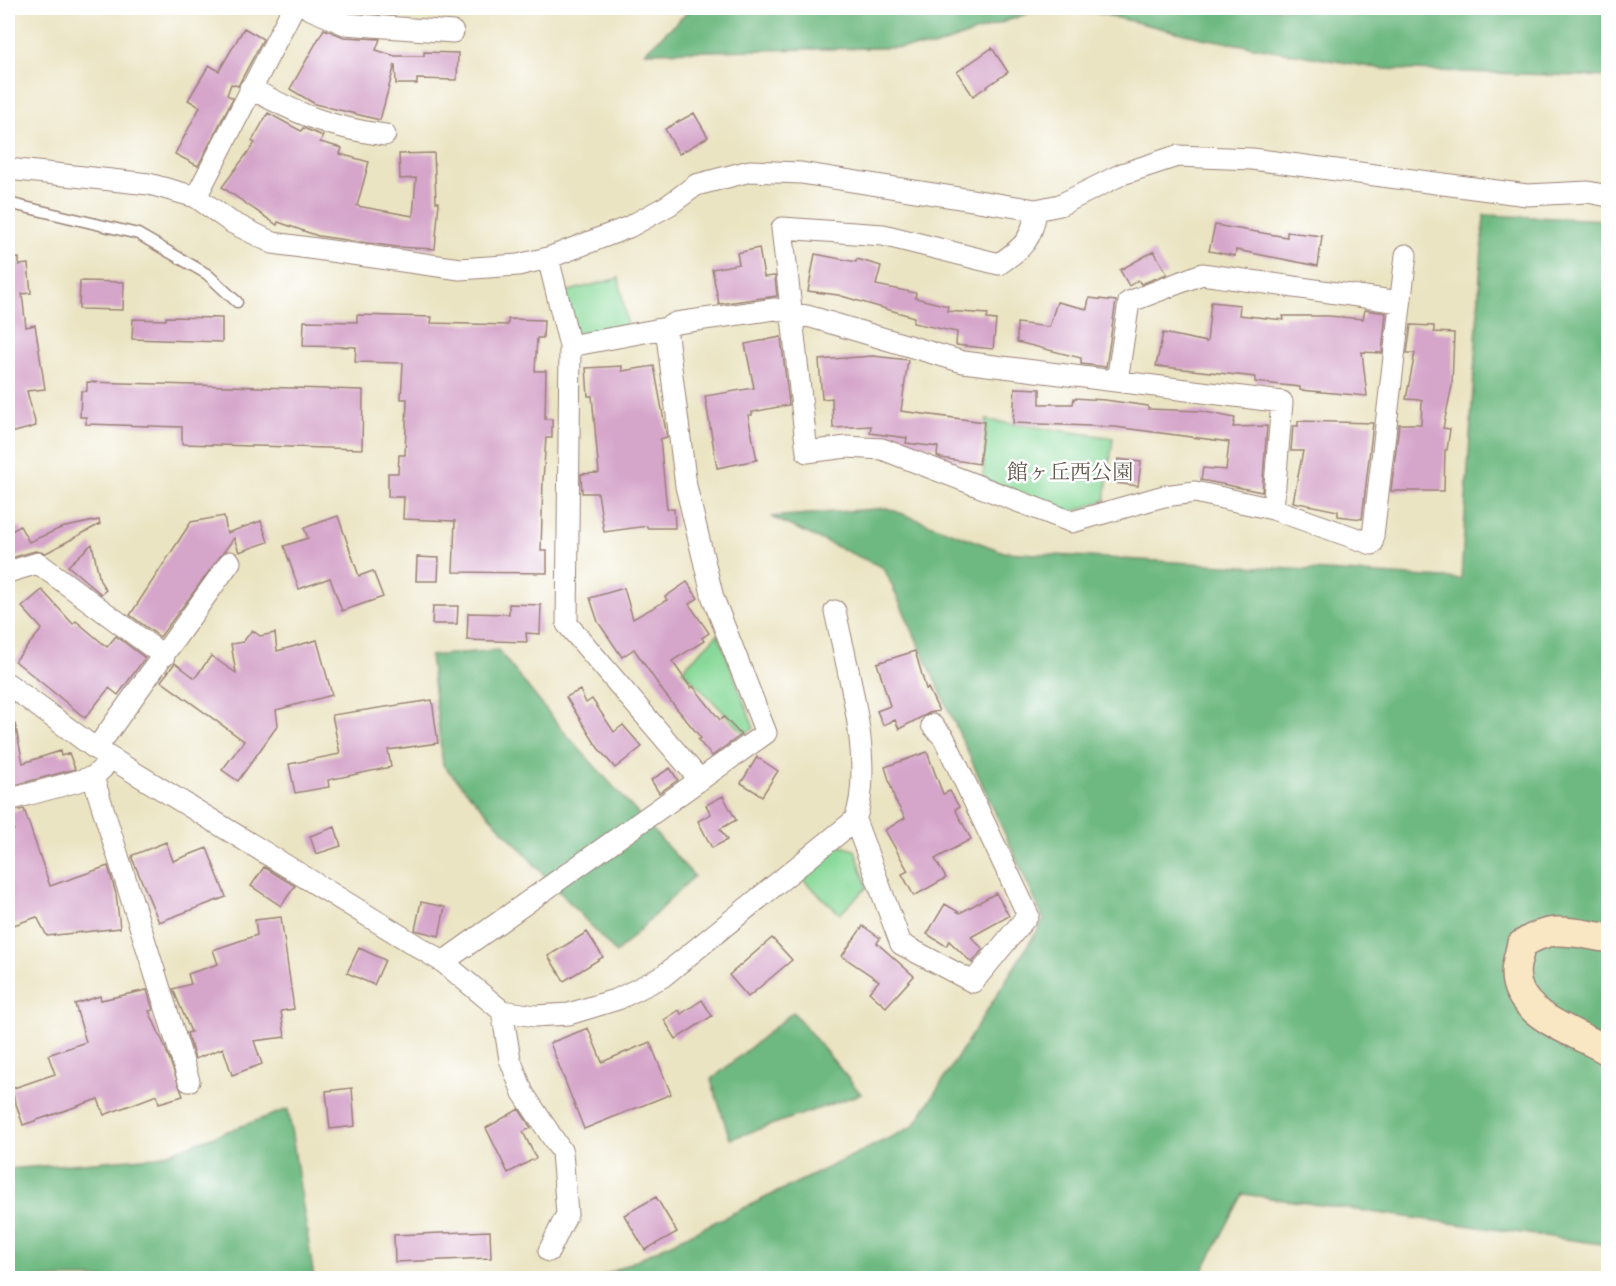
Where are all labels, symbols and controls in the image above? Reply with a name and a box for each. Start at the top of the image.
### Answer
park label: 館ヶ丘西公園 [1007,458,1133,487]

